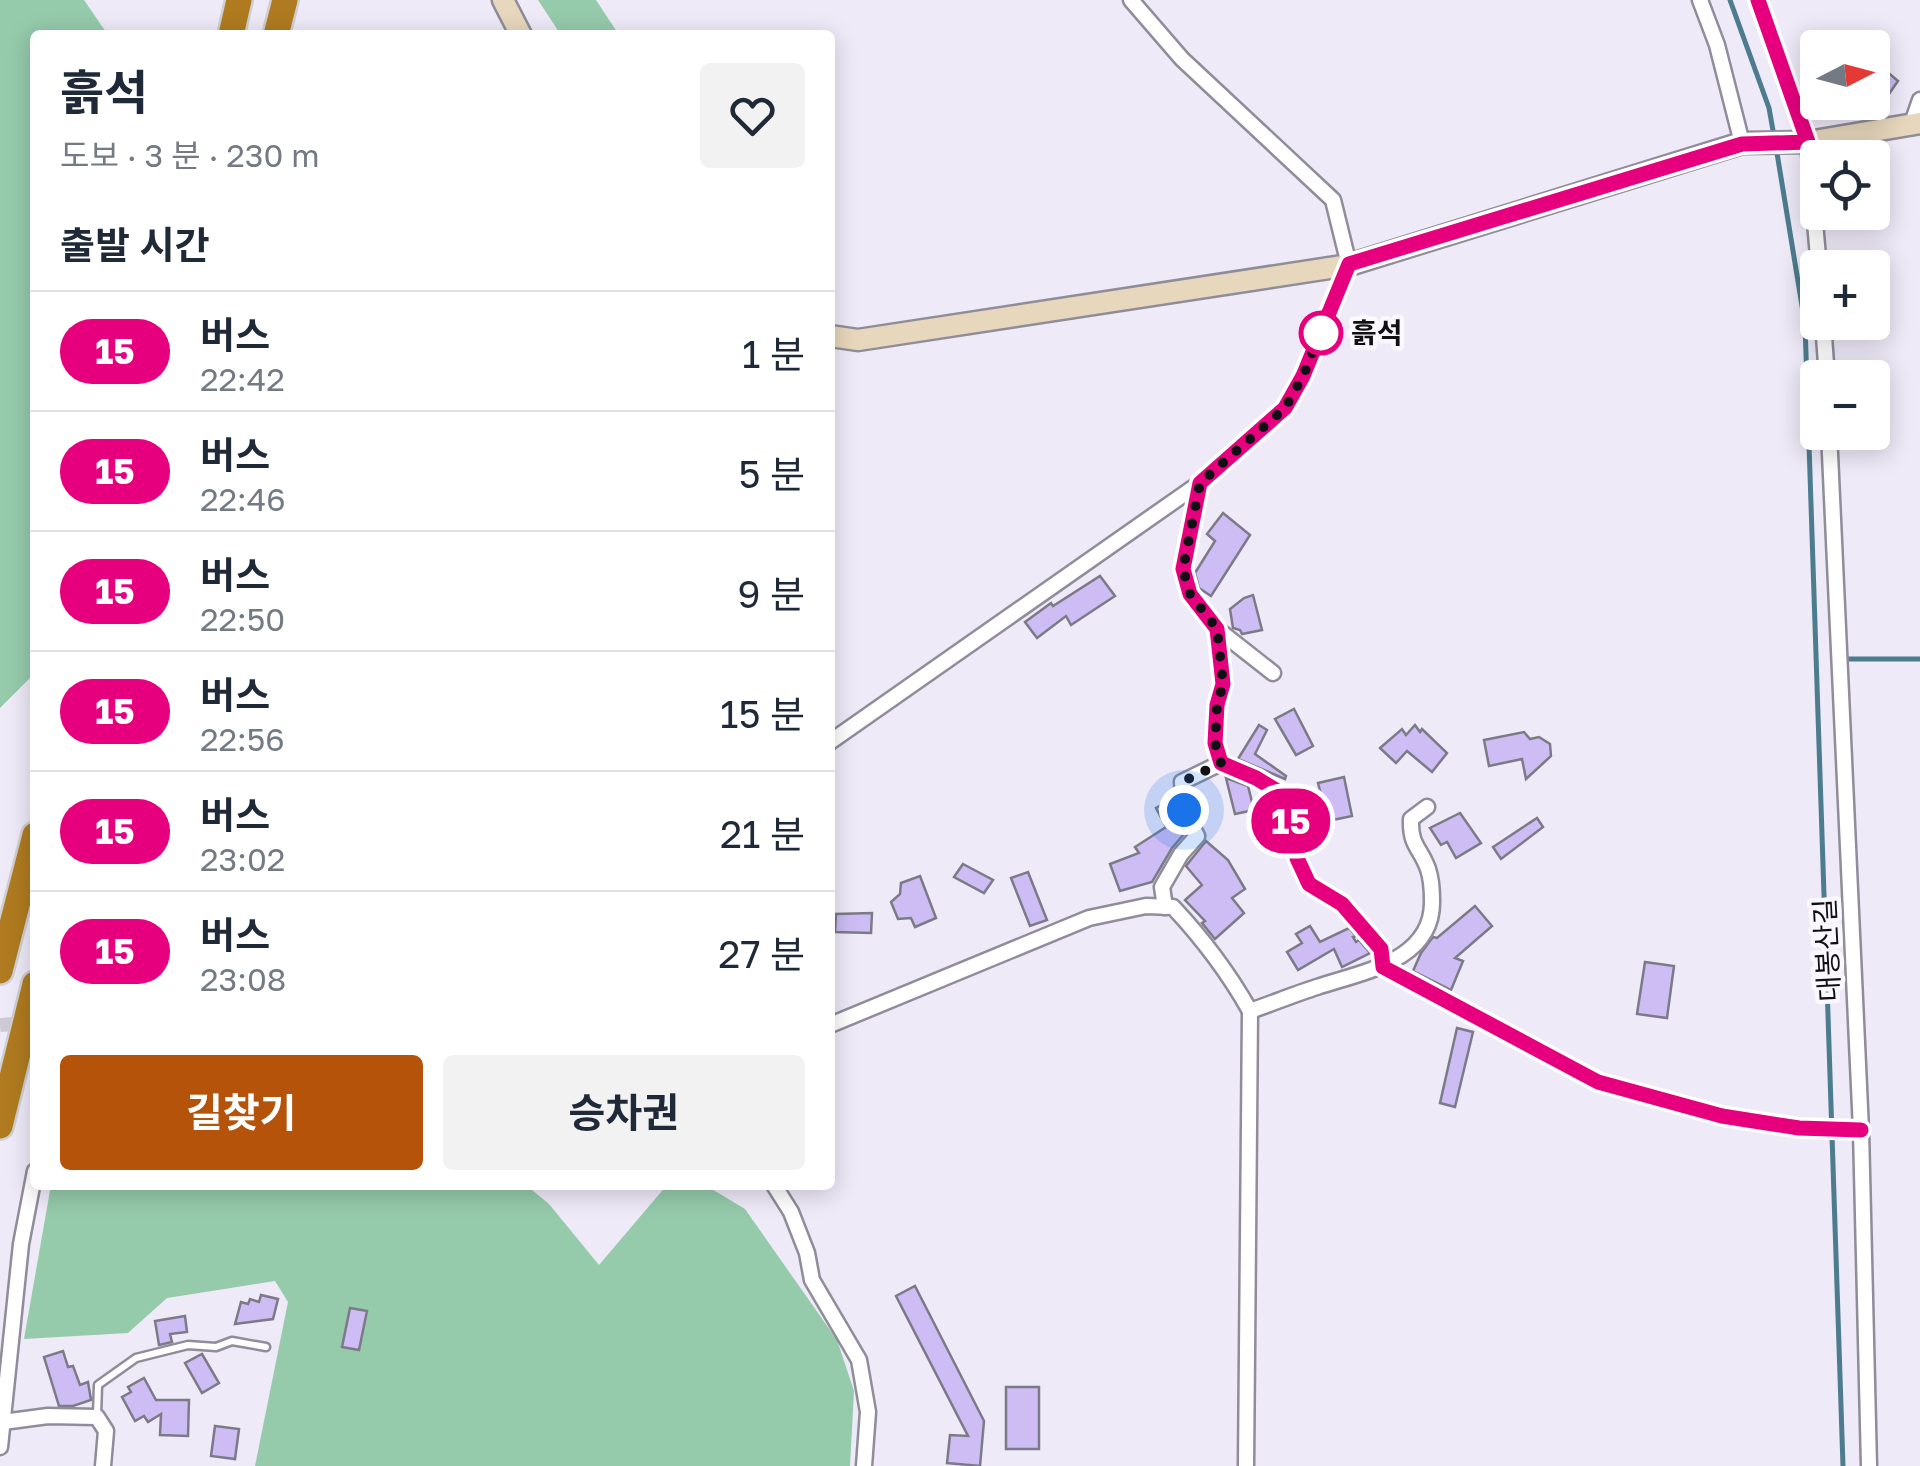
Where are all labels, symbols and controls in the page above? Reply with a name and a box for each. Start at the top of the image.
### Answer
north arrow [1800,30,1890,120]
map controls [1800,30,1890,450]
text: 흙석 [60,63,148,121]
button: heart [700,63,805,168]
text: 도보 · 3 분 · 230 m [60,136,320,174]
button: locate [1800,140,1890,230]
text: 출발 시간 [60,222,209,267]
button: + [1800,250,1890,340]
text: 버스 [200,312,270,357]
marker: 흙석 [1300,312,1342,354]
place label: 흙석 [1351,316,1403,349]
text: 15 [95,330,135,372]
text: 1 분 [742,331,805,376]
text: 22:42 [200,360,285,398]
button: − [1800,360,1890,450]
text: 버스 [200,432,270,477]
text: 15 [95,450,135,492]
text: 5 분 [738,451,805,496]
text: 22:46 [200,480,286,518]
text: 버스 [200,552,270,597]
text: 15 [95,570,135,612]
text: 9 분 [738,571,805,616]
text: 22:50 [200,600,285,638]
text: 버스 [200,672,270,717]
text: 15 [95,690,135,732]
text: 15 분 [720,691,805,736]
text: 22:56 [200,720,285,758]
your location [1159,785,1209,835]
line badge: 15 [1246,788,1336,854]
text: 버스 [200,792,270,837]
text: 15 [1271,800,1311,842]
text: 15 [95,810,135,852]
text: 21 분 [720,811,805,856]
text: 23:02 [200,840,285,878]
street label: 대봉산길 [1807,898,1846,1002]
text: 버스 [200,912,270,957]
text: 15 [95,930,135,972]
text: 27 분 [718,931,805,976]
text: 23:08 [200,960,286,998]
button: 길찾기 [60,1055,423,1170]
button: 승차권 [443,1055,805,1170]

